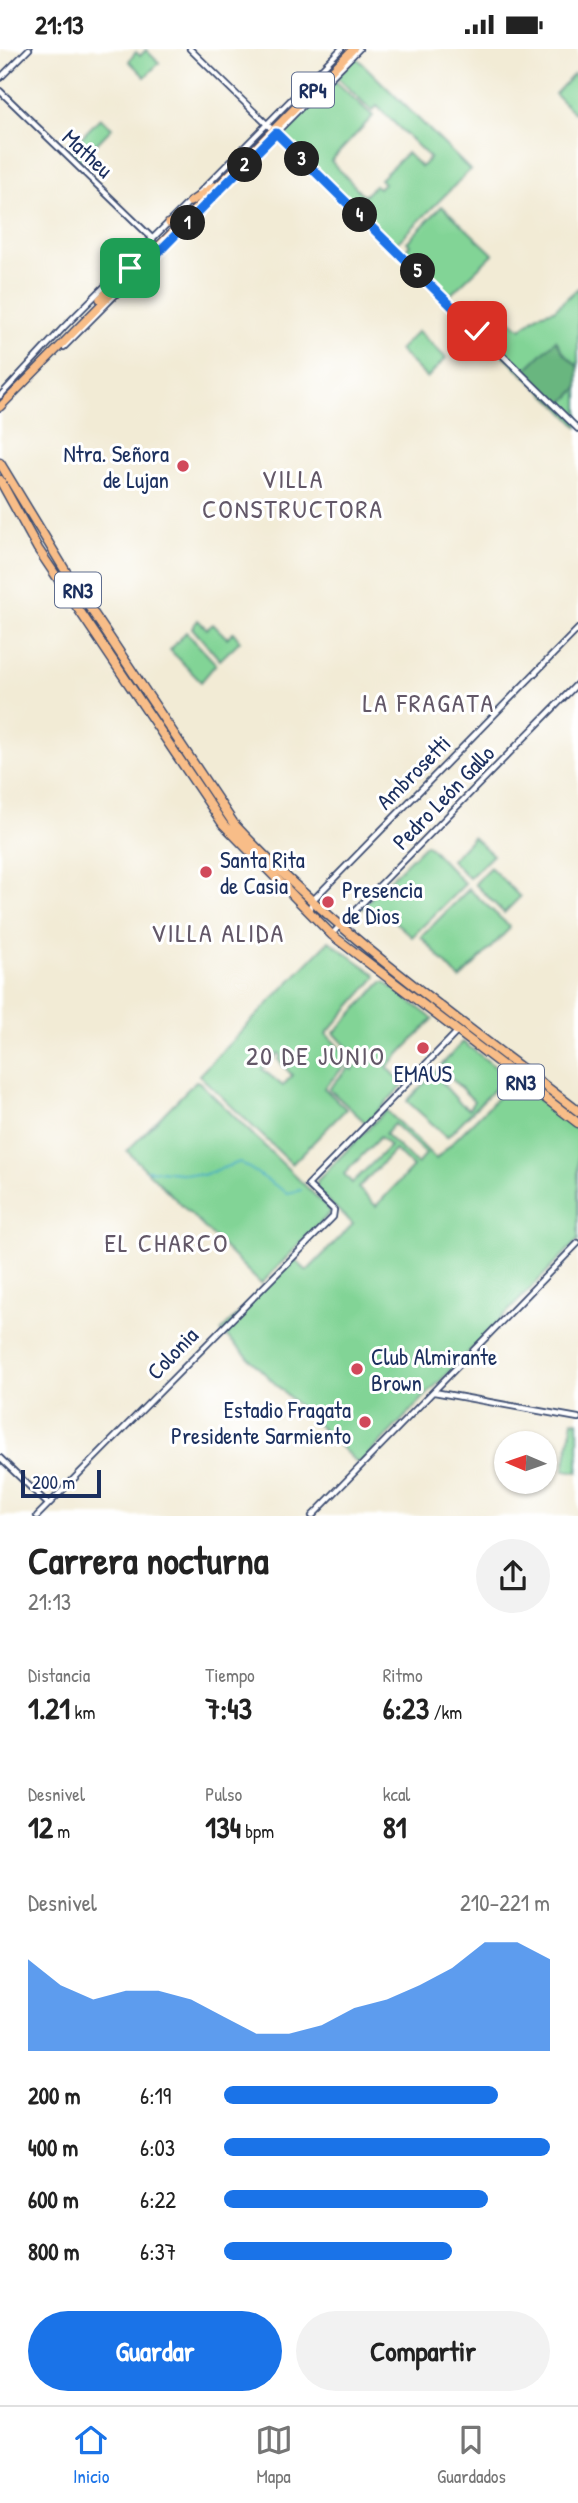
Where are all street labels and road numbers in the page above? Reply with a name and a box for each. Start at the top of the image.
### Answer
road number: RP4 [292,72,334,107]
street label: Matheu [56,122,120,184]
road number: RN3 [55,573,101,607]
street label: Ambrosetti [369,728,457,816]
street label: Pedro León Gallo [385,738,501,856]
road number: RN3 [498,1065,544,1099]
street label: Colonia [139,1320,205,1386]

